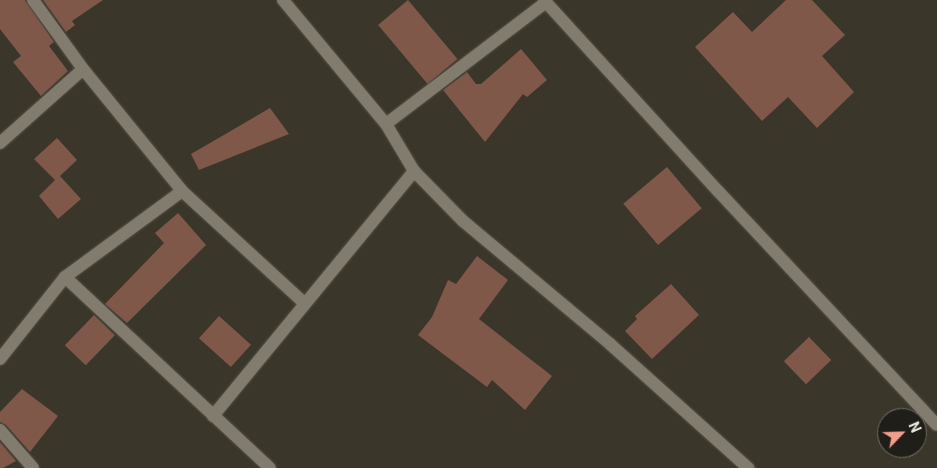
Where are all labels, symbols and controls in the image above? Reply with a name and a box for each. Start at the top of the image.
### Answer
north arrow [877,408,927,458]
text: N [905,420,924,435]

